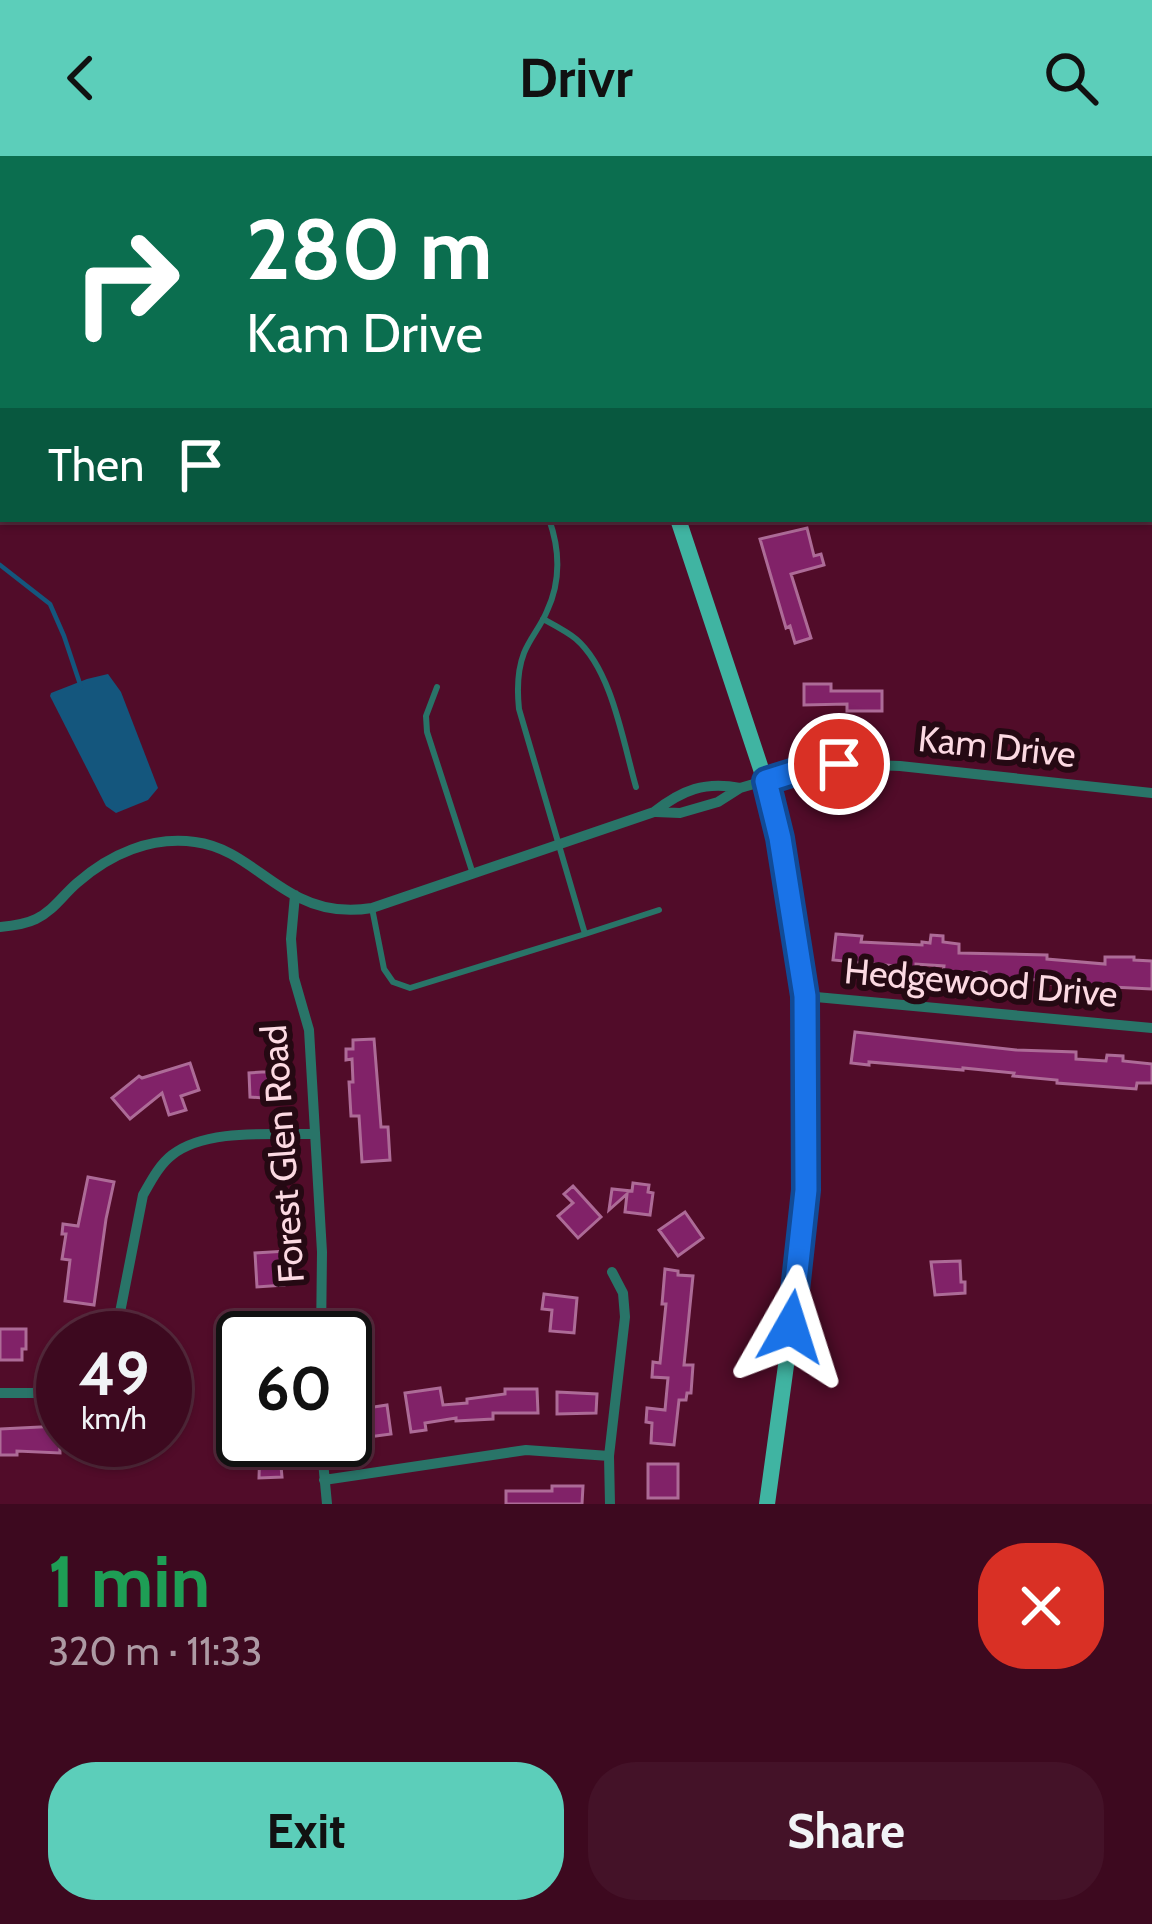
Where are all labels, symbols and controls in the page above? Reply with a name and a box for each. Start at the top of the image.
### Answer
icon: back [48,45,114,111]
text: Drivr [519,45,633,111]
icon: search [1038,45,1104,111]
text: 280 m [246,198,492,300]
icon: right [48,204,204,360]
text: Kam Drive [246,300,483,366]
icon: arrive [168,432,234,498]
text: Then [48,438,144,492]
pin [788,713,890,815]
street label: Kam Drive [916,716,1078,776]
icon: arrive [806,731,872,797]
street label: Hedgewood Drive [843,948,1119,1016]
street label: Forest Glen Road [251,1023,313,1285]
position arrow [728,1264,854,1390]
speed limit sign: 60 [216,1311,372,1467]
text: 49 [79,1337,149,1410]
text: km/h [81,1400,147,1437]
text: 1 min [48,1538,210,1625]
button: close [978,1543,1104,1669]
text: 320 m · 11:33 [48,1627,262,1675]
button: Exit [48,1762,564,1900]
button: Share [588,1762,1104,1900]

